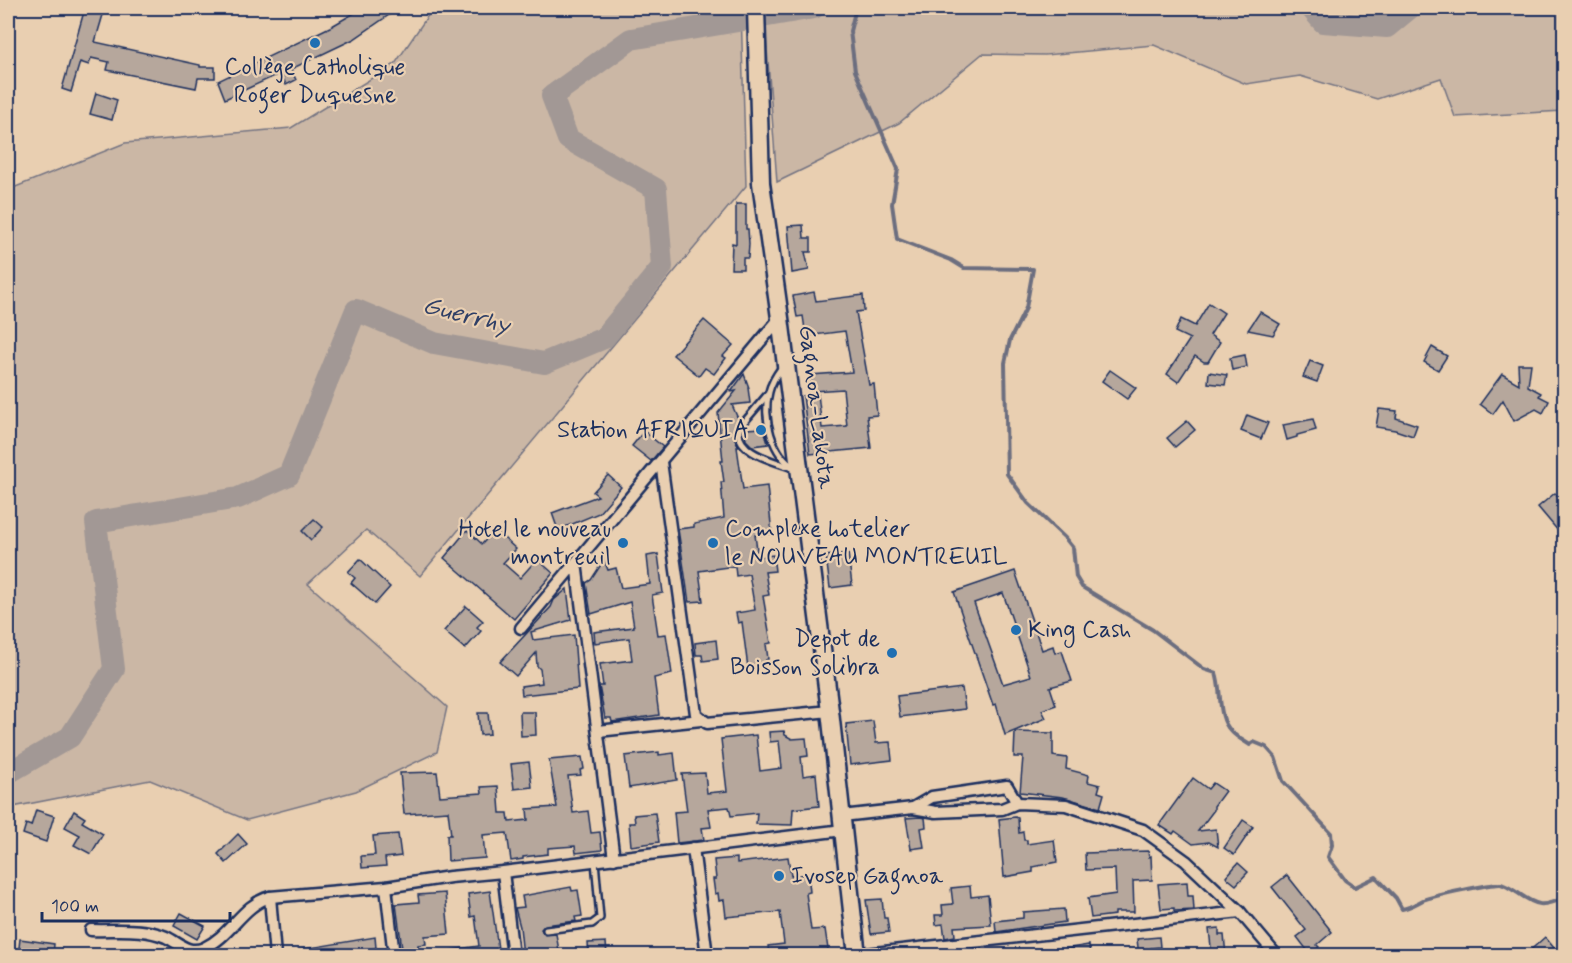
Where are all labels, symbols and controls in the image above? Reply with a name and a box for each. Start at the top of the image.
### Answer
marker: Collège Catholique Roger Duquesne [308,36,322,50]
place label: Collège Catholique Roger Duquesne [225,52,405,114]
water label: Guerrhy [419,289,515,344]
street label: Gagnoa-Lakota [788,323,842,492]
place label: Station AFRIQUIA [557,415,749,446]
marker: Station AFRIQUIA [754,423,768,437]
place label: Hotel le nouveau montreuil [459,514,611,573]
place label: Complexe hotelier le NOUVEAU MONTREUIL [725,514,1008,573]
marker: Hotel le nouveau montreuil [616,536,630,550]
marker: Complexe hotelier le NOUVEAU MONTREUIL [706,536,720,550]
place label: King Cash [1028,615,1131,648]
marker: King Cash [1009,623,1023,637]
place label: Depot de Boisson Solibra [730,624,880,683]
marker: Depot de Boisson Solibra [885,646,899,660]
place label: Ivosep Gagnoa [791,861,944,895]
marker: Ivosep Gagnoa [772,869,786,883]
scale bar [42,885,230,923]
text: 100 m [51,895,99,919]

